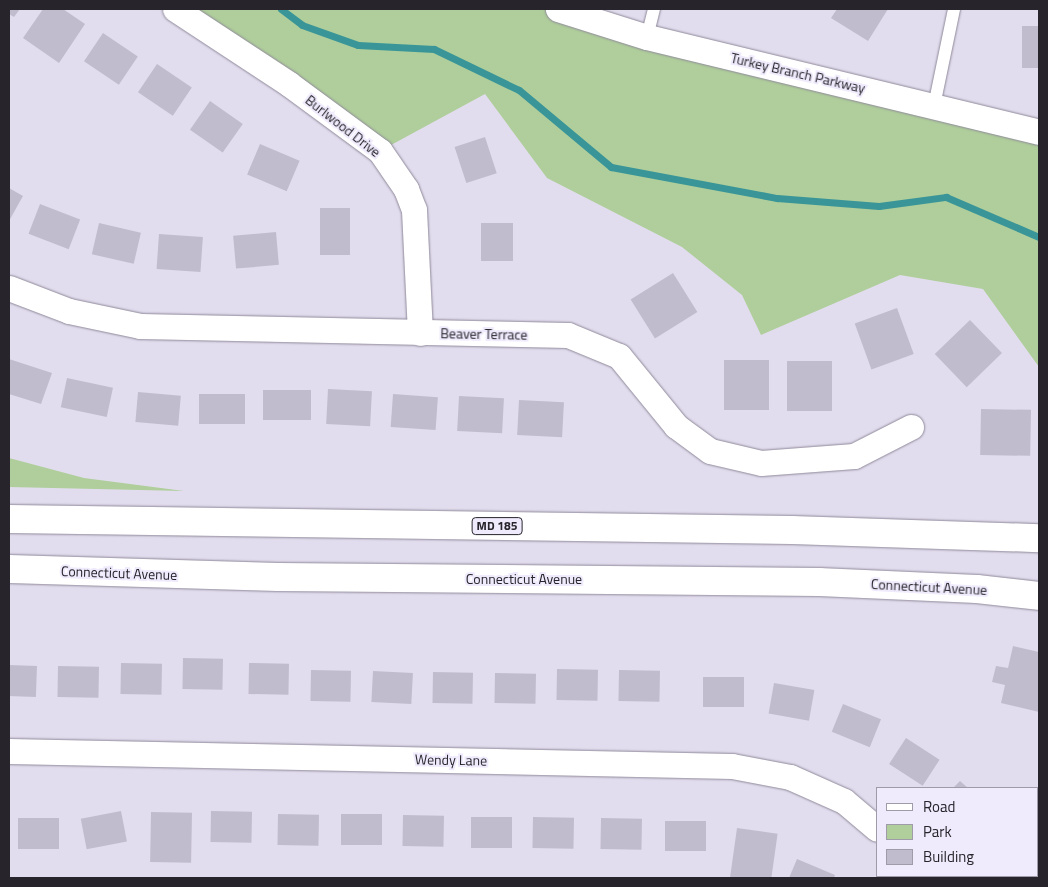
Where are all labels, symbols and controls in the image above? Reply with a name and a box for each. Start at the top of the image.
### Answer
street label: Turkey Branch Parkway [729,49,867,97]
street label: Burlwood Drive [302,91,384,161]
street label: Beaver Terrace [440,325,528,343]
road number: MD 185 [471,516,523,536]
street label: Connecticut Avenue [61,563,177,583]
street label: Connecticut Avenue [466,571,582,587]
street label: Connecticut Avenue [870,576,988,598]
street label: Wendy Lane [415,751,487,769]
legend [876,787,1038,877]
text: Road [923,795,955,818]
text: Park [923,820,952,843]
text: Building [923,845,974,868]

